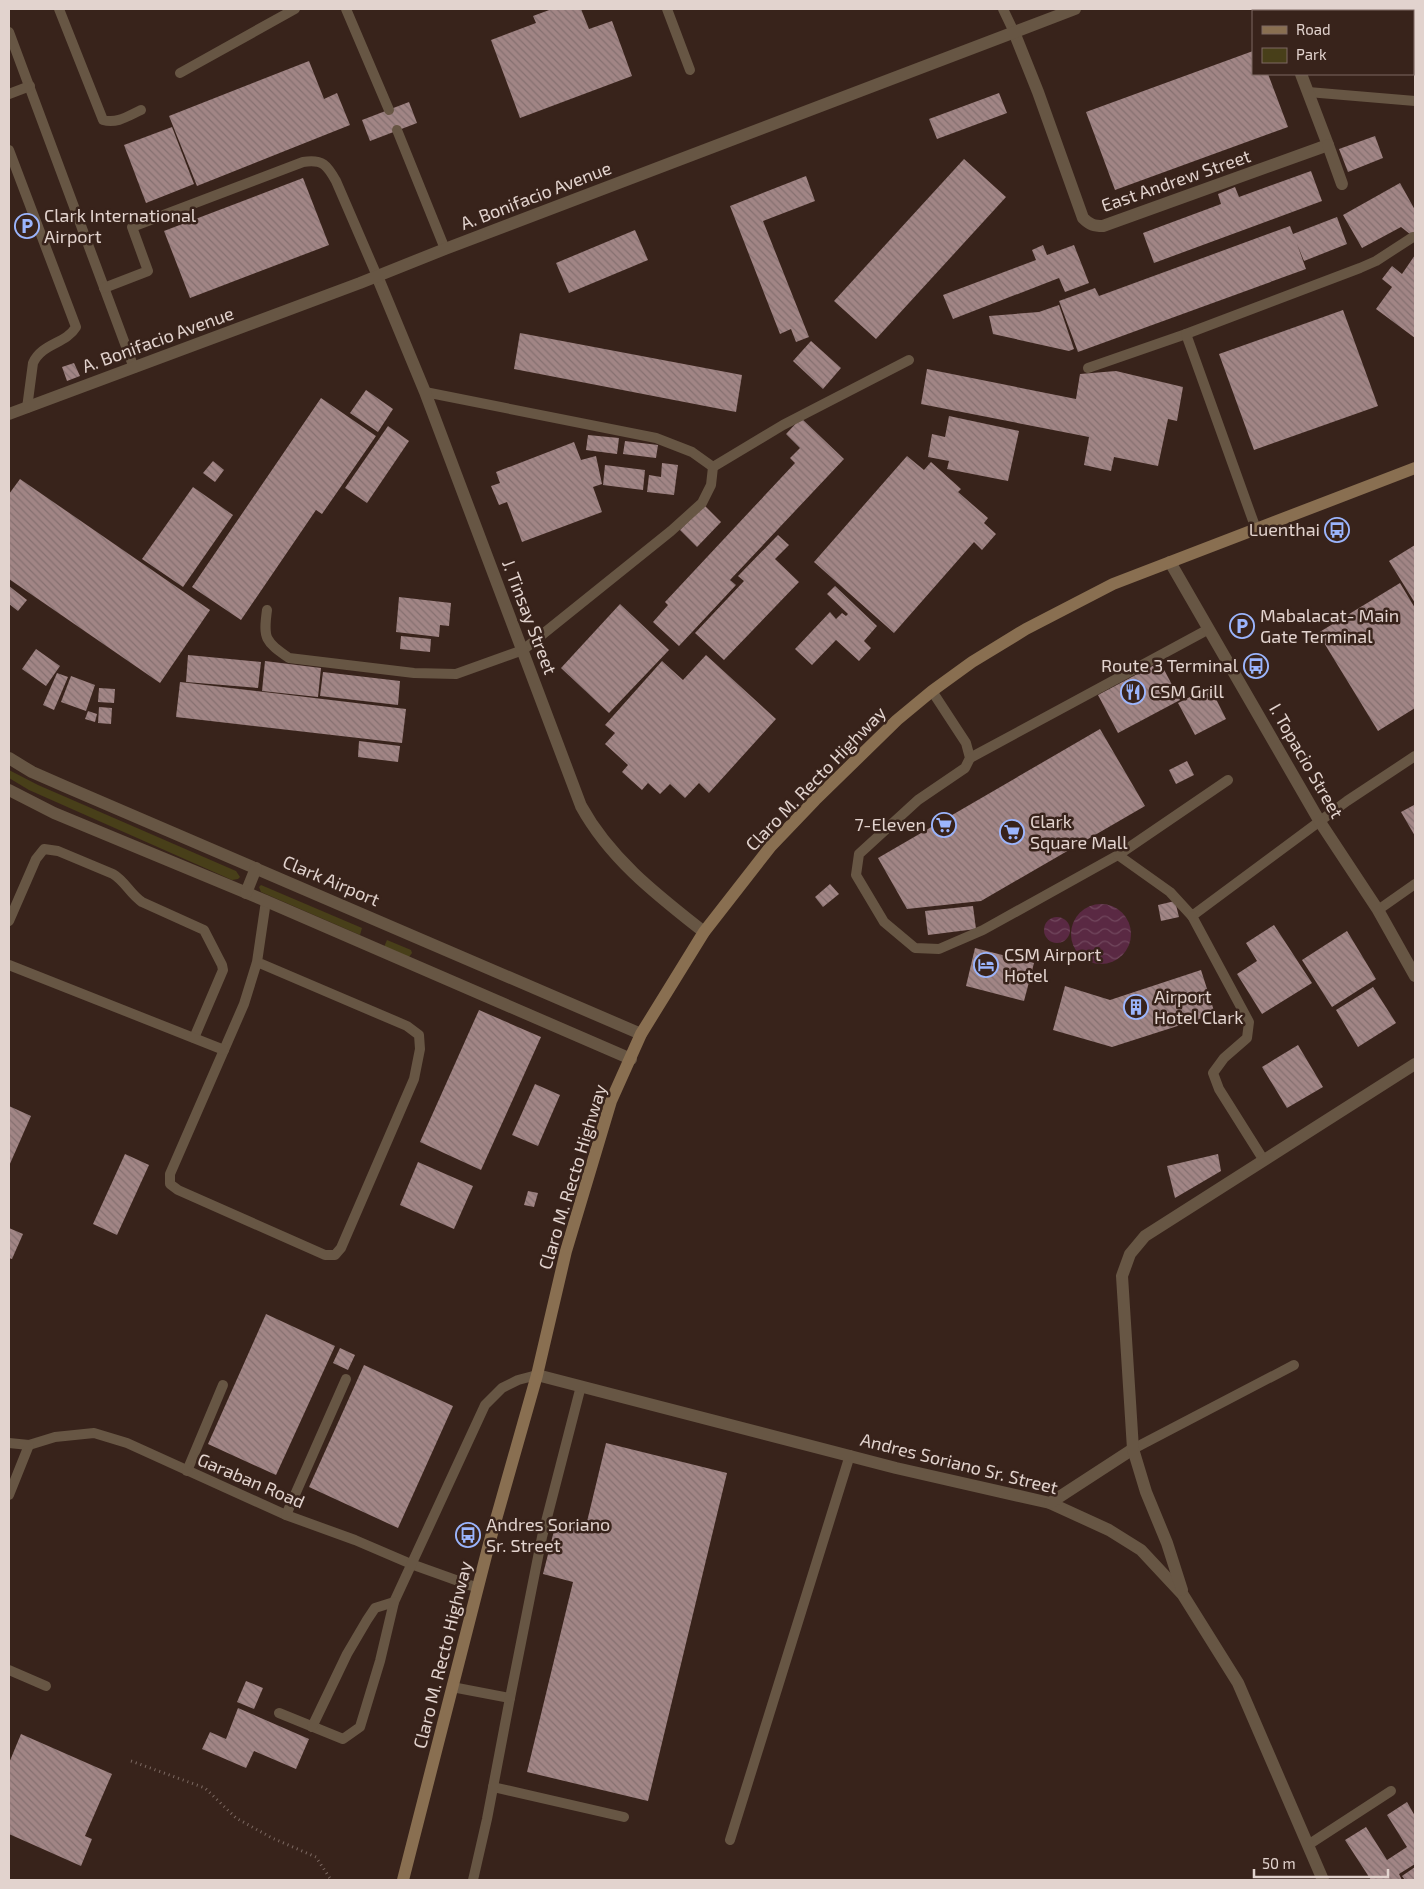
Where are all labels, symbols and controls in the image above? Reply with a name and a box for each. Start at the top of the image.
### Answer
legend [1252,10,1414,75]
text: Road [1296,20,1331,38]
text: Park [1296,45,1327,63]
street label: East Andrew Street [1098,144,1253,216]
street label: A. Bonifacio Avenue [457,156,614,234]
place label: Clark International Airport [44,204,197,247]
parking icon: Clark International Airport [14,213,40,239]
street label: A. Bonifacio Avenue [79,301,236,377]
bus stop icon: Luenthai [1324,517,1350,543]
place label: Luenthai [1249,518,1320,540]
street label: J. Tinsay Street [498,556,562,677]
place label: Mabalacat- Main Gate Terminal [1260,604,1399,647]
parking icon: Mabalacat- Main Gate Terminal [1229,613,1255,639]
bus stop icon: Route 3 Terminal [1243,653,1269,679]
place label: Route 3 Terminal [1101,654,1239,676]
restaurant icon: CSM Grill [1120,679,1146,705]
place label: CSM Grill [1150,680,1224,702]
street label: I. Topacio Street [1265,699,1349,822]
street label: Claro M. Recto Highway [741,701,890,855]
place label: Clark Square Mall [1030,810,1128,853]
supermarket icon: 7-Eleven [931,812,957,838]
place label: 7-Eleven [854,813,926,835]
supermarket icon: Clark Square Mall [999,819,1025,845]
street label: Clark Airport [280,850,383,910]
place label: CSM Airport Hotel [1004,943,1101,986]
hotel icon: CSM Airport Hotel [973,952,999,978]
place label: Airport Hotel Clark [1154,985,1244,1028]
building icon: Airport Hotel Clark [1123,994,1149,1020]
street label: Claro M. Recto Highway [533,1081,611,1272]
street label: Andres Soriano Sr. Street [858,1428,1060,1498]
street label: Garaban Road [194,1448,308,1513]
place label: Andres Soriano Sr. Street [486,1513,610,1556]
bus stop icon: Andres Soriano Sr. Street [455,1522,481,1548]
street label: Claro M. Recto Highway [408,1558,476,1751]
scale bar [1254,1846,1388,1878]
text: 50 m [1262,1854,1296,1872]

